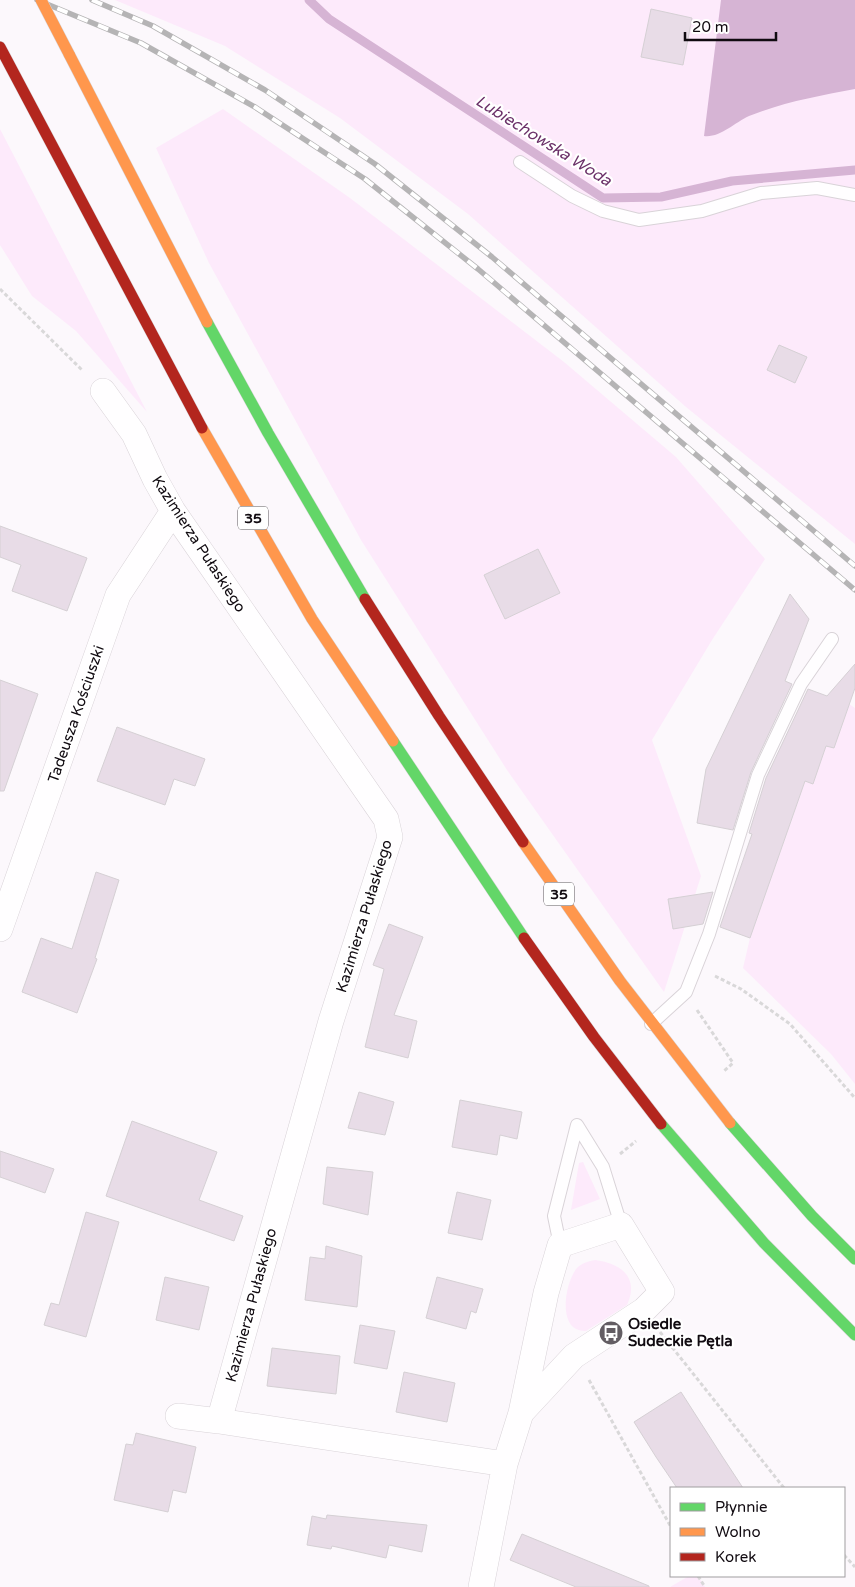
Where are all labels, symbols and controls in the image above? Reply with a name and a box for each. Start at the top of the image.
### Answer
scale bar [685,10,776,42]
text: 20 m [692,18,729,36]
water label: Lubiechowska Woda [472,91,616,191]
street label: Kazimierza Pułaskiego [148,472,250,616]
road number: 35 [238,506,268,530]
street label: Tadeusza Kościuszki [44,643,108,785]
street label: Kazimierza Pułaskiego [332,837,396,995]
road number: 35 [544,882,574,906]
street label: Kazimierza Pułaskiego [222,1226,280,1384]
place label: Osiedle Sudeckie Pętla [628,1315,733,1350]
bus stop icon: Osiedle Sudeckie Pętla [598,1320,624,1346]
legend [670,1487,845,1577]
text: Płynnie [715,1498,768,1516]
text: Wolno [715,1523,761,1541]
text: Korek [715,1548,756,1566]

